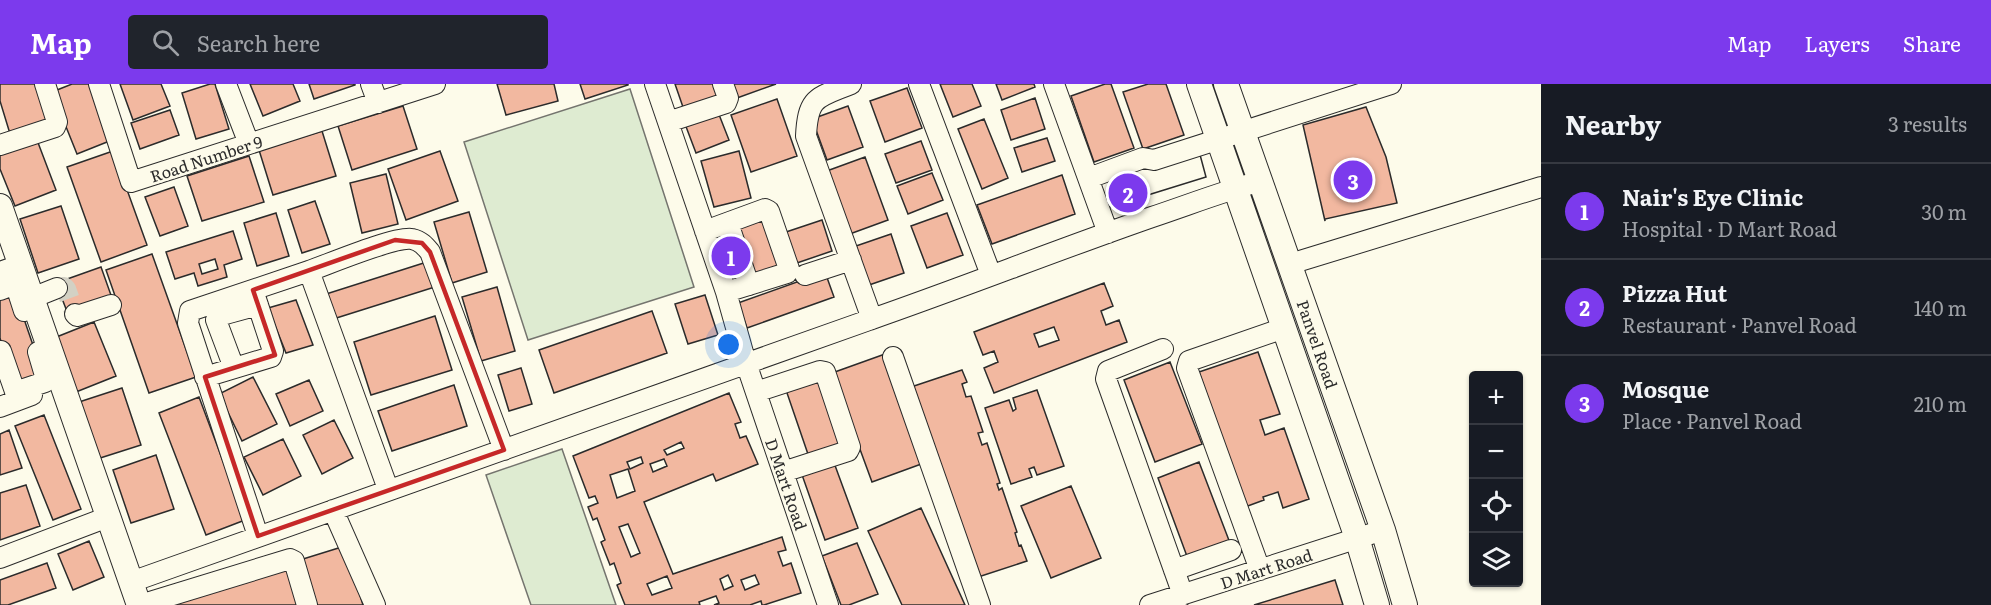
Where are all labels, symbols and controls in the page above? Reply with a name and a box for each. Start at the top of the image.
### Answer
search box [128,15,548,69]
text: Map [30,21,92,63]
icon: search [149,26,182,59]
text: Search here [197,26,320,59]
text: Map [1727,27,1772,58]
text: Layers [1805,27,1870,58]
text: Share [1903,27,1961,58]
text: Nearby [1565,104,1661,143]
text: 3 results [1888,108,1967,138]
street label: Road Number 9 [147,129,265,187]
pin: 3 [1334,158,1372,202]
pin: 2 [1108,170,1148,216]
text: Nair's Eye Clinic [1622,180,1803,213]
text: 1 [1580,196,1589,226]
text: 30 m [1921,196,1967,226]
text: Hospital · D Mart Road [1622,213,1837,243]
pin: 1 [712,234,750,279]
text: Pizza Hut [1622,276,1727,309]
text: 2 [1579,292,1590,322]
text: 140 m [1914,292,1967,322]
street label: Panvel Road [1292,296,1344,392]
text: Restaurant · Panvel Road [1622,309,1857,339]
your location [714,330,743,359]
map controls [1469,371,1523,587]
button: + [1469,371,1523,425]
text: Mosque [1622,372,1709,405]
text: 3 [1579,388,1590,418]
text: 210 m [1914,388,1967,418]
text: Place · Panvel Road [1622,405,1802,435]
button: − [1469,425,1523,479]
street label: D Mart Road [760,435,814,533]
button: locate [1469,479,1523,533]
button: layers [1469,533,1523,587]
street label: D Mart Road [1217,542,1315,594]

